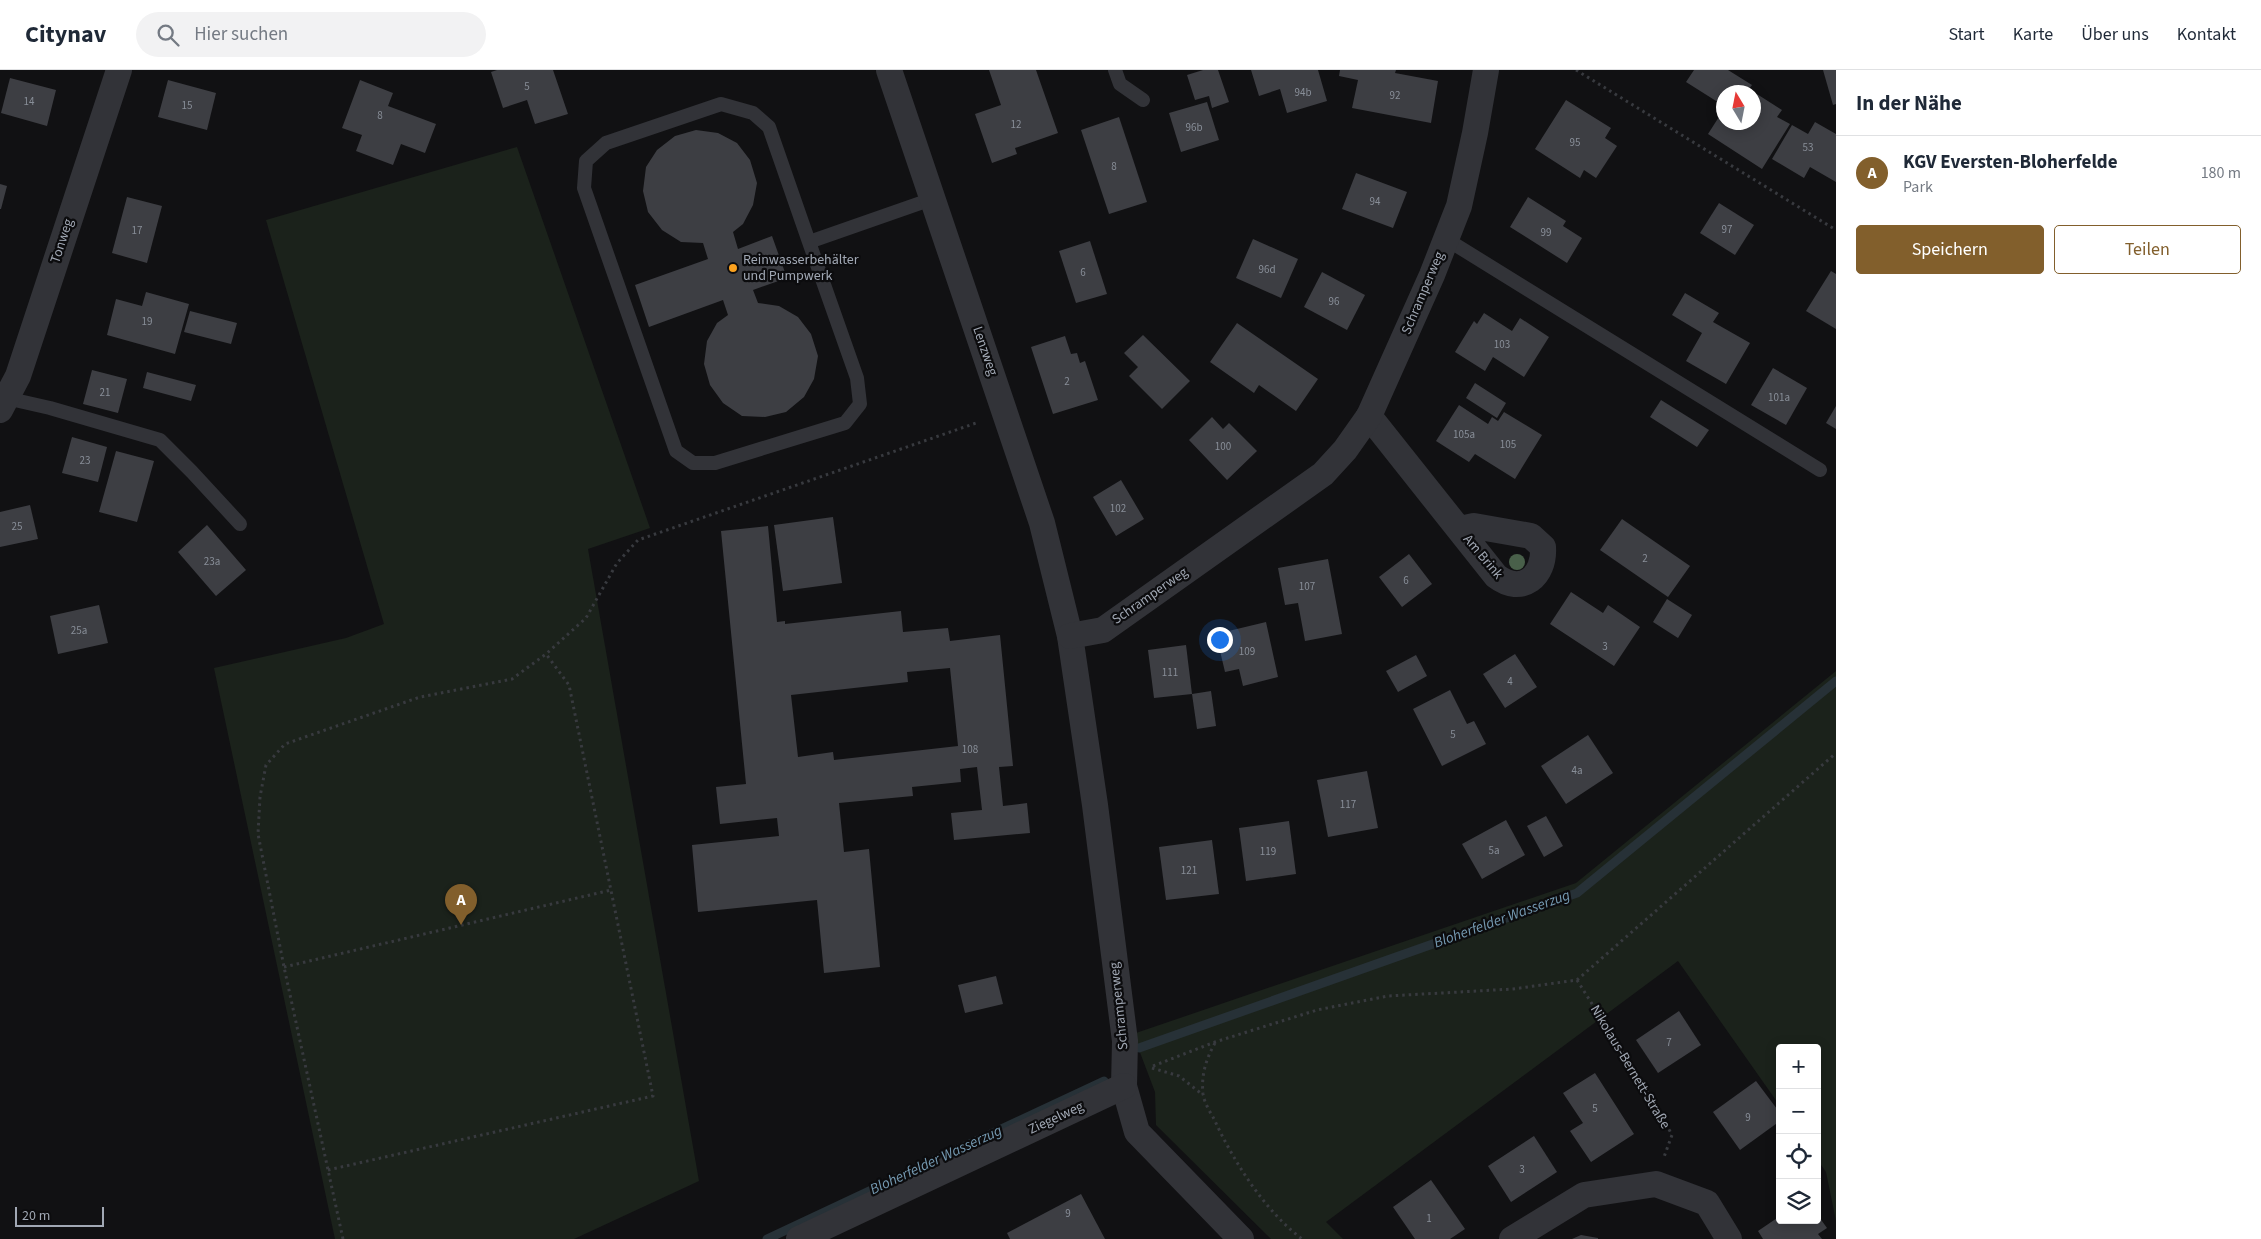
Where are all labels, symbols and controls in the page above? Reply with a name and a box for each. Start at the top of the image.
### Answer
search box [136,12,486,57]
text: Citynav [25,17,106,52]
icon: search [154,21,182,49]
text: Hier suchen [194,21,288,48]
text: Start [1948,22,1985,47]
text: Karte [2013,22,2053,47]
text: Über uns [2081,22,2149,47]
text: Kontakt [2177,22,2236,47]
house number: 5 [524,79,530,94]
house number: 94b [1294,85,1312,100]
north arrow [1716,85,1761,130]
house number: 92 [1390,88,1400,103]
text: In der Nähe [1856,88,1962,118]
house number: 14 [24,94,35,109]
house number: 15 [182,98,192,113]
house number: 8 [377,108,383,123]
house number: 12 [1011,117,1021,132]
house number: 96b [1185,120,1203,135]
house number: 95 [1570,135,1580,150]
house number: 53 [1803,140,1813,155]
text: KGV Eversten-Bloherfelde [1903,149,2118,176]
house number: 8 [1111,159,1117,174]
text: A [1867,162,1877,184]
text: 180 m [2201,162,2241,184]
text: Park [1903,176,1933,198]
house number: 94 [1370,194,1381,209]
street label: Tonweg [45,216,79,266]
house number: 97 [1722,222,1732,237]
house number: 17 [132,223,142,238]
house number: 99 [1541,225,1551,240]
button: Speichern [1856,225,2044,274]
button: Teilen [2054,225,2241,274]
street label: Schramperweg [1397,248,1449,338]
place label: Reinwasserbehälter und Pumpwerk [743,250,859,286]
marker: Reinwasserbehälter und Pumpwerk [727,262,739,274]
house number: 96d [1258,262,1276,277]
house number: 6 [1080,265,1086,280]
house number: 96 [1329,294,1340,309]
house number: 19 [142,314,152,329]
street label: Lenzweg [967,324,1003,378]
house number: 103 [1494,337,1510,352]
house number: 2 [1064,374,1070,389]
house number: 21 [100,385,110,400]
house number: 101a [1768,390,1790,405]
house number: 105a [1453,427,1475,442]
house number: 105 [1500,437,1516,452]
house number: 100 [1215,439,1231,454]
house number: 23 [80,453,90,468]
house number: 102 [1110,501,1126,516]
house number: 25 [12,519,22,534]
street label: Am Brink [1458,530,1508,584]
house number: 2 [1642,551,1648,566]
house number: 23a [204,554,220,569]
street label: Schramperweg [1108,562,1192,630]
house number: 6 [1403,573,1409,588]
house number: 107 [1299,579,1315,594]
house number: 25a [71,623,87,638]
your location [1207,627,1233,653]
house number: 3 [1602,639,1608,654]
house number: 109 [1239,644,1255,659]
house number: 111 [1162,665,1178,680]
house number: 4 [1507,674,1513,689]
house number: 5 [1450,727,1456,742]
house number: 108 [962,742,979,757]
house number: 4a [1571,763,1583,778]
house number: 117 [1340,797,1356,812]
house number: 5a [1488,843,1500,858]
house number: 119 [1260,844,1276,859]
house number: 121 [1181,863,1197,878]
pin: A [445,884,477,925]
water label: Bloherfelder Wasserzug [1431,885,1573,953]
street label: Schramperweg [1104,961,1134,1051]
street label: Nikolaus-Bernett-Straße [1585,1001,1675,1133]
house number: 7 [1666,1035,1672,1050]
map controls [1776,1044,1821,1224]
button: + [1776,1044,1821,1089]
button: − [1776,1089,1821,1134]
street label: Ziegelweg [1025,1096,1087,1140]
house number: 5 [1592,1101,1598,1116]
house number: 9 [1745,1110,1751,1125]
water label: Bloherfelder Wasserzug [866,1120,1006,1200]
button: locate [1776,1134,1821,1179]
house number: 3 [1519,1162,1525,1177]
button: layers [1776,1179,1821,1224]
scale bar [15,1204,104,1227]
text: 20 m [22,1206,50,1226]
house number: 9 [1065,1206,1071,1221]
house number: 1 [1426,1211,1432,1226]

